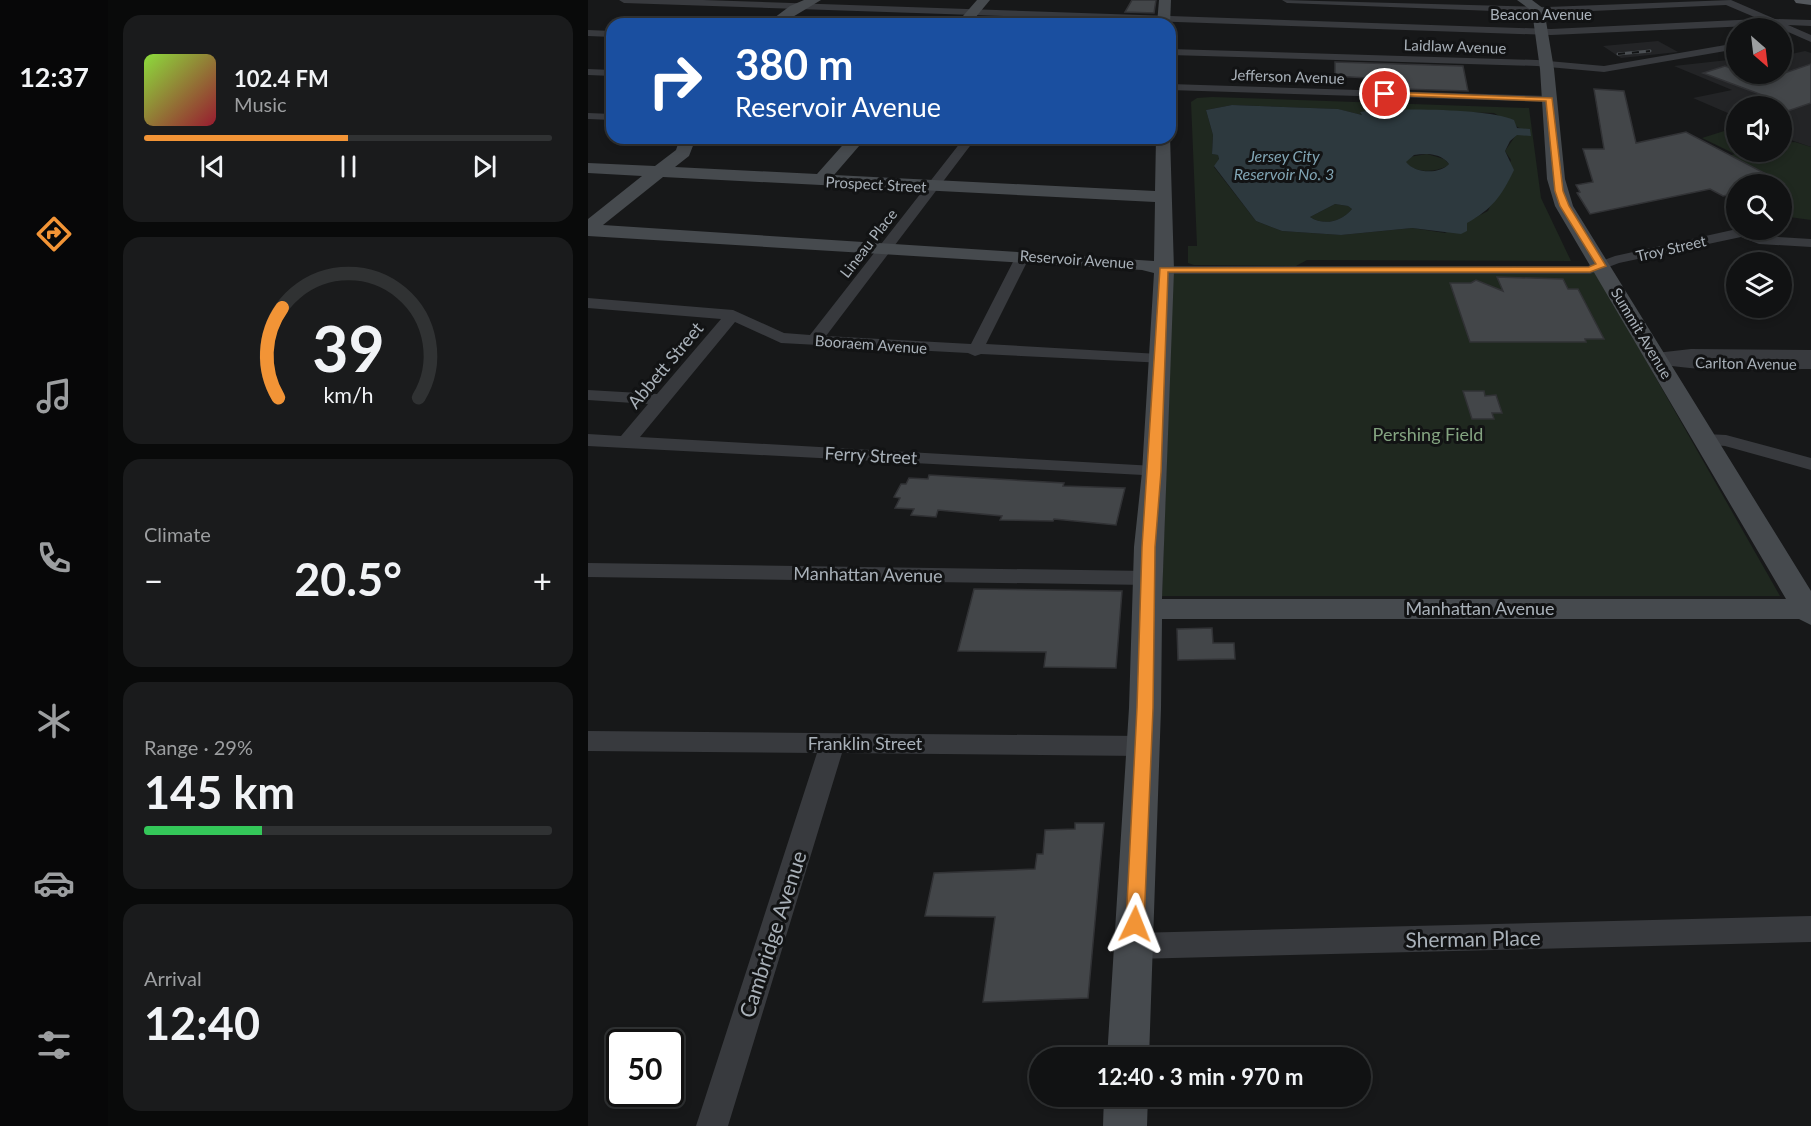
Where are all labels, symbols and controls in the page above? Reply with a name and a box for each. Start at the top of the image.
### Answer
street label: Beacon Avenue [1490,5,1592,23]
north arrow [1726,18,1792,84]
map controls [1726,18,1792,318]
street label: Laidlaw Avenue [1403,35,1507,57]
text: 380 m [735,39,853,89]
icon: right [636,42,714,120]
text: 12:37 [19,60,89,93]
text: 102.4 FM [234,65,329,92]
street label: Jefferson Avenue [1231,65,1345,87]
pin [1359,68,1410,119]
icon: arrive [1368,77,1401,110]
text: Reservoir Avenue [735,90,941,123]
text: Music [234,92,287,116]
button: sound [1726,96,1792,162]
water label: Jersey City Reservoir No. 3 [1234,146,1334,183]
icon: previous [196,150,229,183]
icon: pause [332,150,365,183]
icon: next [468,150,501,183]
street label: Prospect Street [825,172,928,196]
button: search [1726,174,1792,240]
street label: Lineau Place [836,205,900,281]
icon: directions [33,213,75,255]
street label: Troy Street [1634,231,1708,265]
street label: Reservoir Avenue [1019,246,1135,272]
button: layers [1726,252,1792,318]
street label: Summit Avenue [1608,284,1676,382]
text: 39 [312,310,384,385]
street label: Abbett Street [622,317,708,413]
street label: Booraem Avenue [814,331,928,357]
street label: Carlton Avenue [1695,353,1797,373]
icon: music [33,375,75,417]
text: km/h [323,382,373,408]
park label: Pershing Field [1373,423,1483,445]
street label: Ferry Street [824,442,918,468]
text: Climate [144,522,211,546]
icon: phone [33,537,75,579]
text: 20.5° [294,552,402,606]
text: − [144,560,163,600]
text: + [533,560,552,600]
street label: Manhattan Avenue [793,562,943,586]
street label: Manhattan Avenue [1405,597,1555,619]
icon: climate [33,700,75,742]
street label: Franklin Street [808,732,923,754]
text: Range · 29% [144,735,253,759]
text: 145 km [144,765,295,819]
street label: Cambridge Avenue [733,847,811,1021]
icon: car [33,862,75,904]
position arrow [1103,892,1167,956]
street label: Sherman Place [1405,924,1541,952]
text: Arrival [144,966,202,990]
text: 12:40 [144,996,260,1050]
icon: filters [33,1024,75,1066]
speed limit sign: 50 [606,1029,684,1107]
text: 12:40 · 3 min · 970 m [1097,1063,1303,1090]

